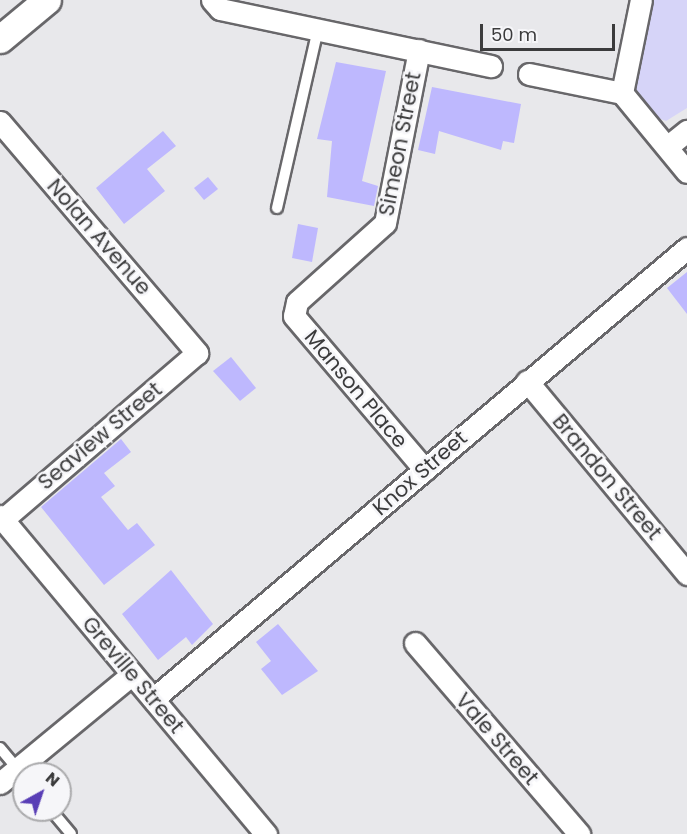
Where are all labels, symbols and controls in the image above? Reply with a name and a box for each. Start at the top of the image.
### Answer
scale bar [483,12,618,50]
text: 50 m [491,22,537,47]
street label: Simeon Street [374,70,426,218]
street label: Nolan Avenue [42,174,156,300]
street label: Manson Place [299,325,413,453]
street label: Seaview Street [33,377,167,495]
street label: Brandon Street [547,409,667,545]
street label: Knox Street [368,425,472,521]
street label: Greville Street [77,612,189,738]
street label: Vale Street [450,688,544,790]
north arrow [12,762,72,822]
text: N [41,767,65,792]

